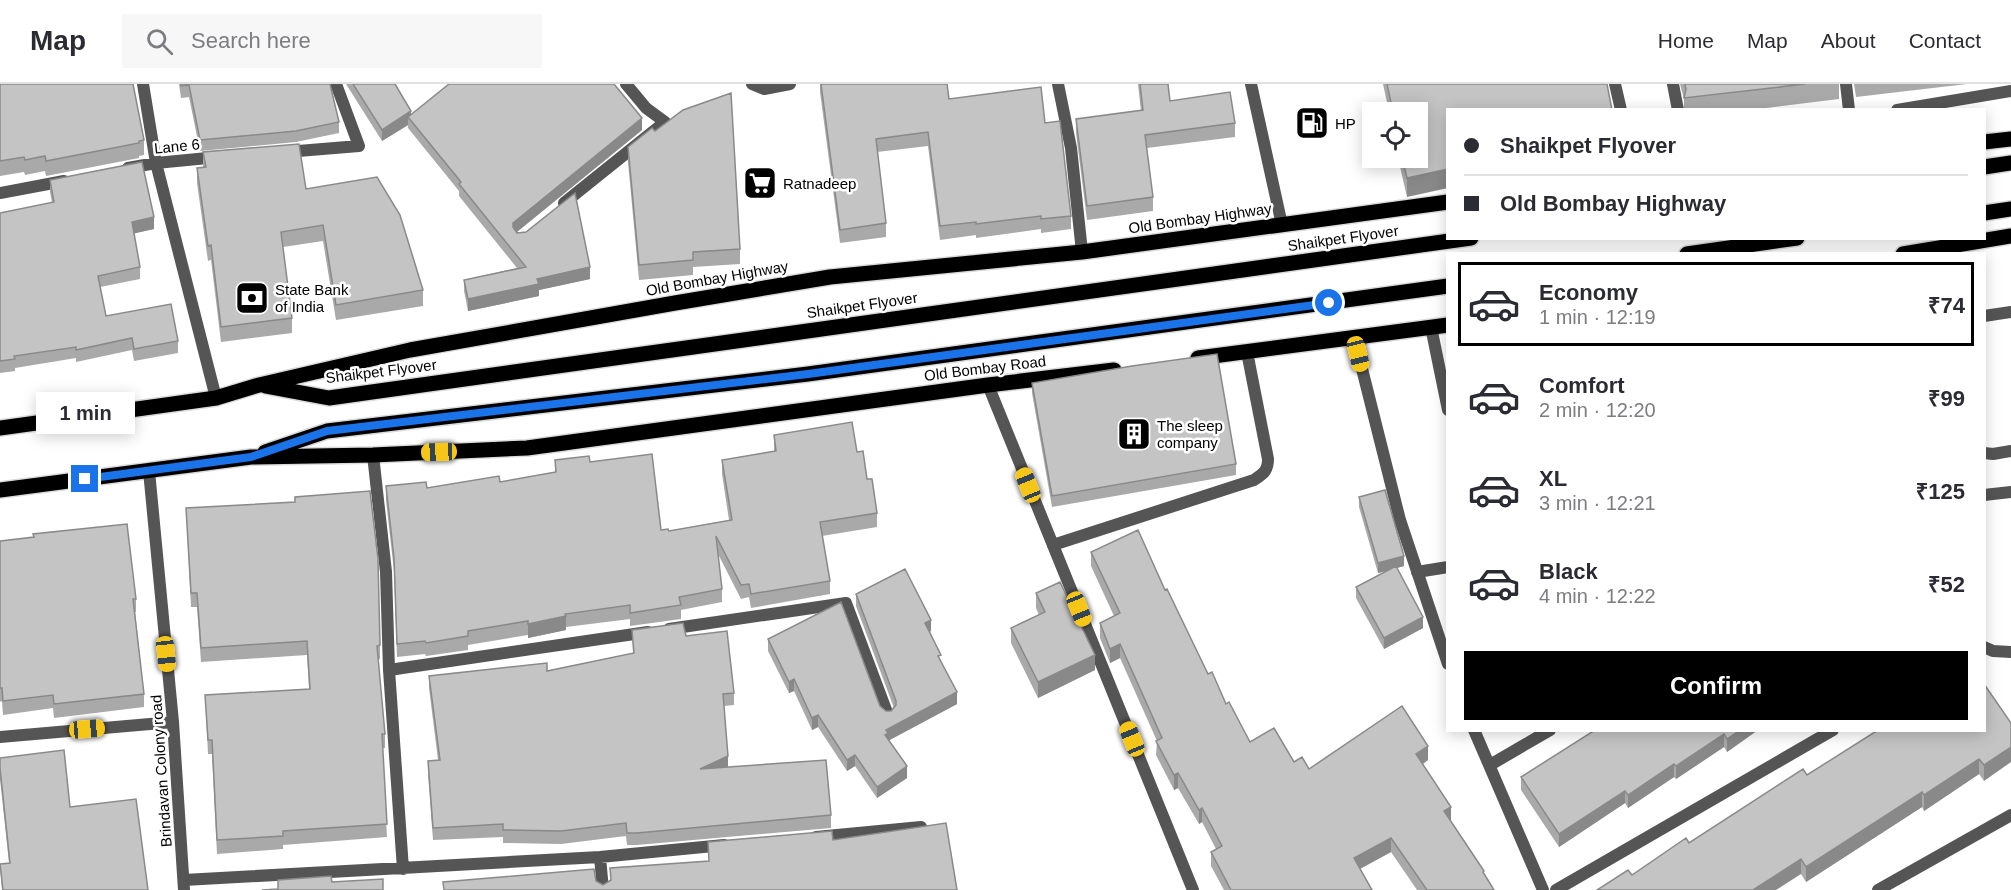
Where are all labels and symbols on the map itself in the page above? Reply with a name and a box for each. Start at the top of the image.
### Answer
fuel station icon: HP [1294,105,1330,141]
place label: HP [1335,115,1356,132]
street label: Lane 6 [153,135,201,157]
supermarket icon: Ratnadeep [742,165,778,201]
place label: Ratnadeep [783,175,856,192]
street label: Old Bombay Highway [1127,199,1273,236]
street label: Shaikpet Flyover [1287,222,1400,254]
street label: Old Bombay Highway [645,257,790,299]
bank icon: State Bank of India [234,280,270,316]
place label: State Bank of India [275,281,349,315]
street label: Shaikpet Flyover [806,289,919,321]
route start [1315,289,1342,316]
car [1345,334,1371,374]
street label: Old Bombay Road [923,352,1047,384]
street label: Shaikpet Flyover [325,356,437,386]
callout: 1 min [36,392,134,434]
building icon: The sleep company [1116,416,1152,452]
place label: The sleep company [1157,417,1223,451]
car [421,442,457,462]
route end [71,465,98,492]
car [1013,465,1043,505]
car [1064,589,1094,629]
car [155,635,177,673]
street label: Brindavan Colony road [147,694,175,848]
car [68,718,106,740]
car [1117,719,1147,759]

